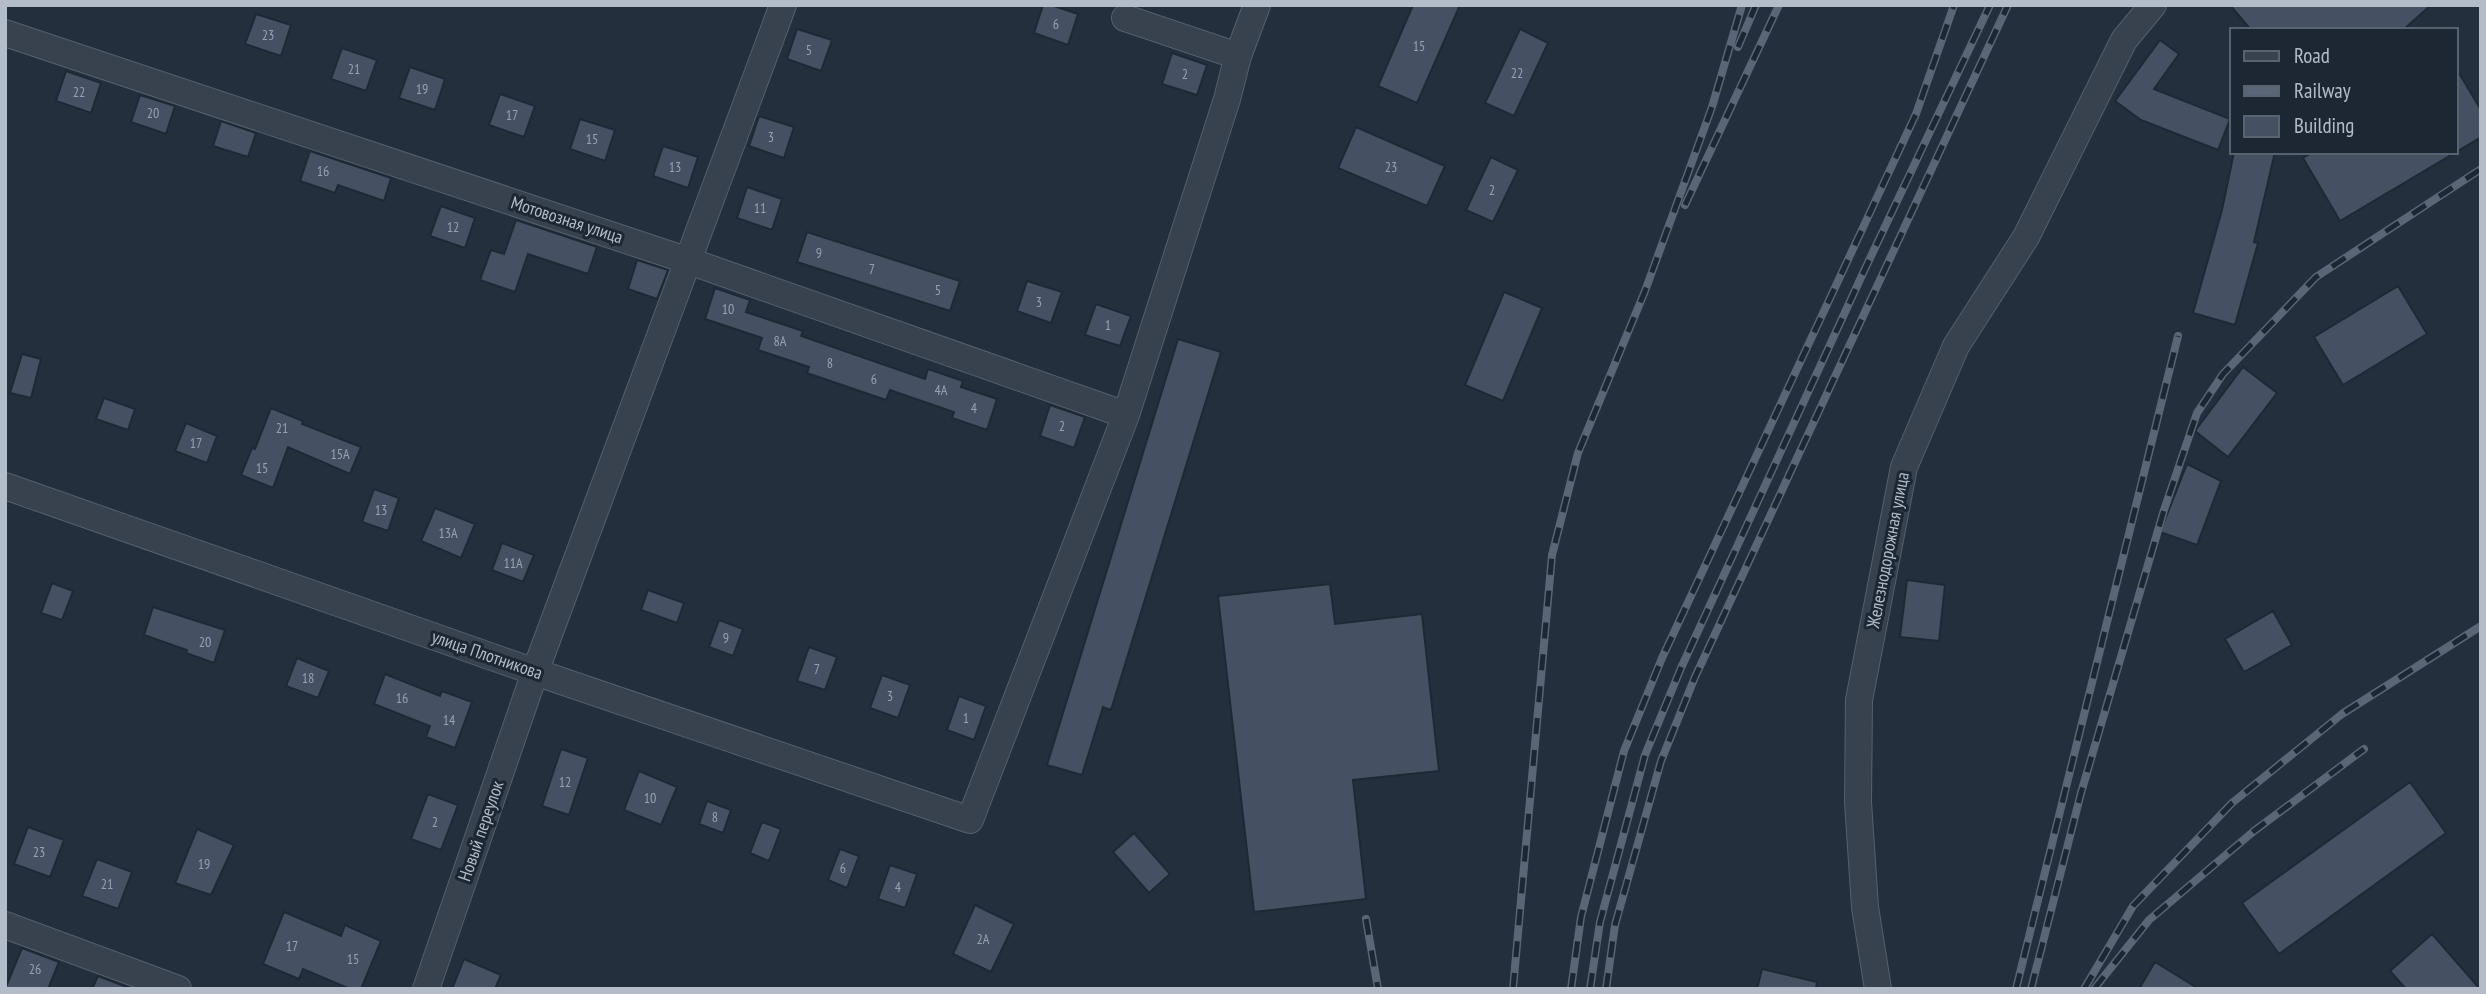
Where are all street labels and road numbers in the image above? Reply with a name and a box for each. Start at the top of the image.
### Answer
street label: Мотовозная улица [508,191,626,248]
street label: Железнодорожная улица [1861,470,1914,631]
street label: улица Плотникова [429,625,546,684]
street label: Новый переулок [453,777,508,884]

